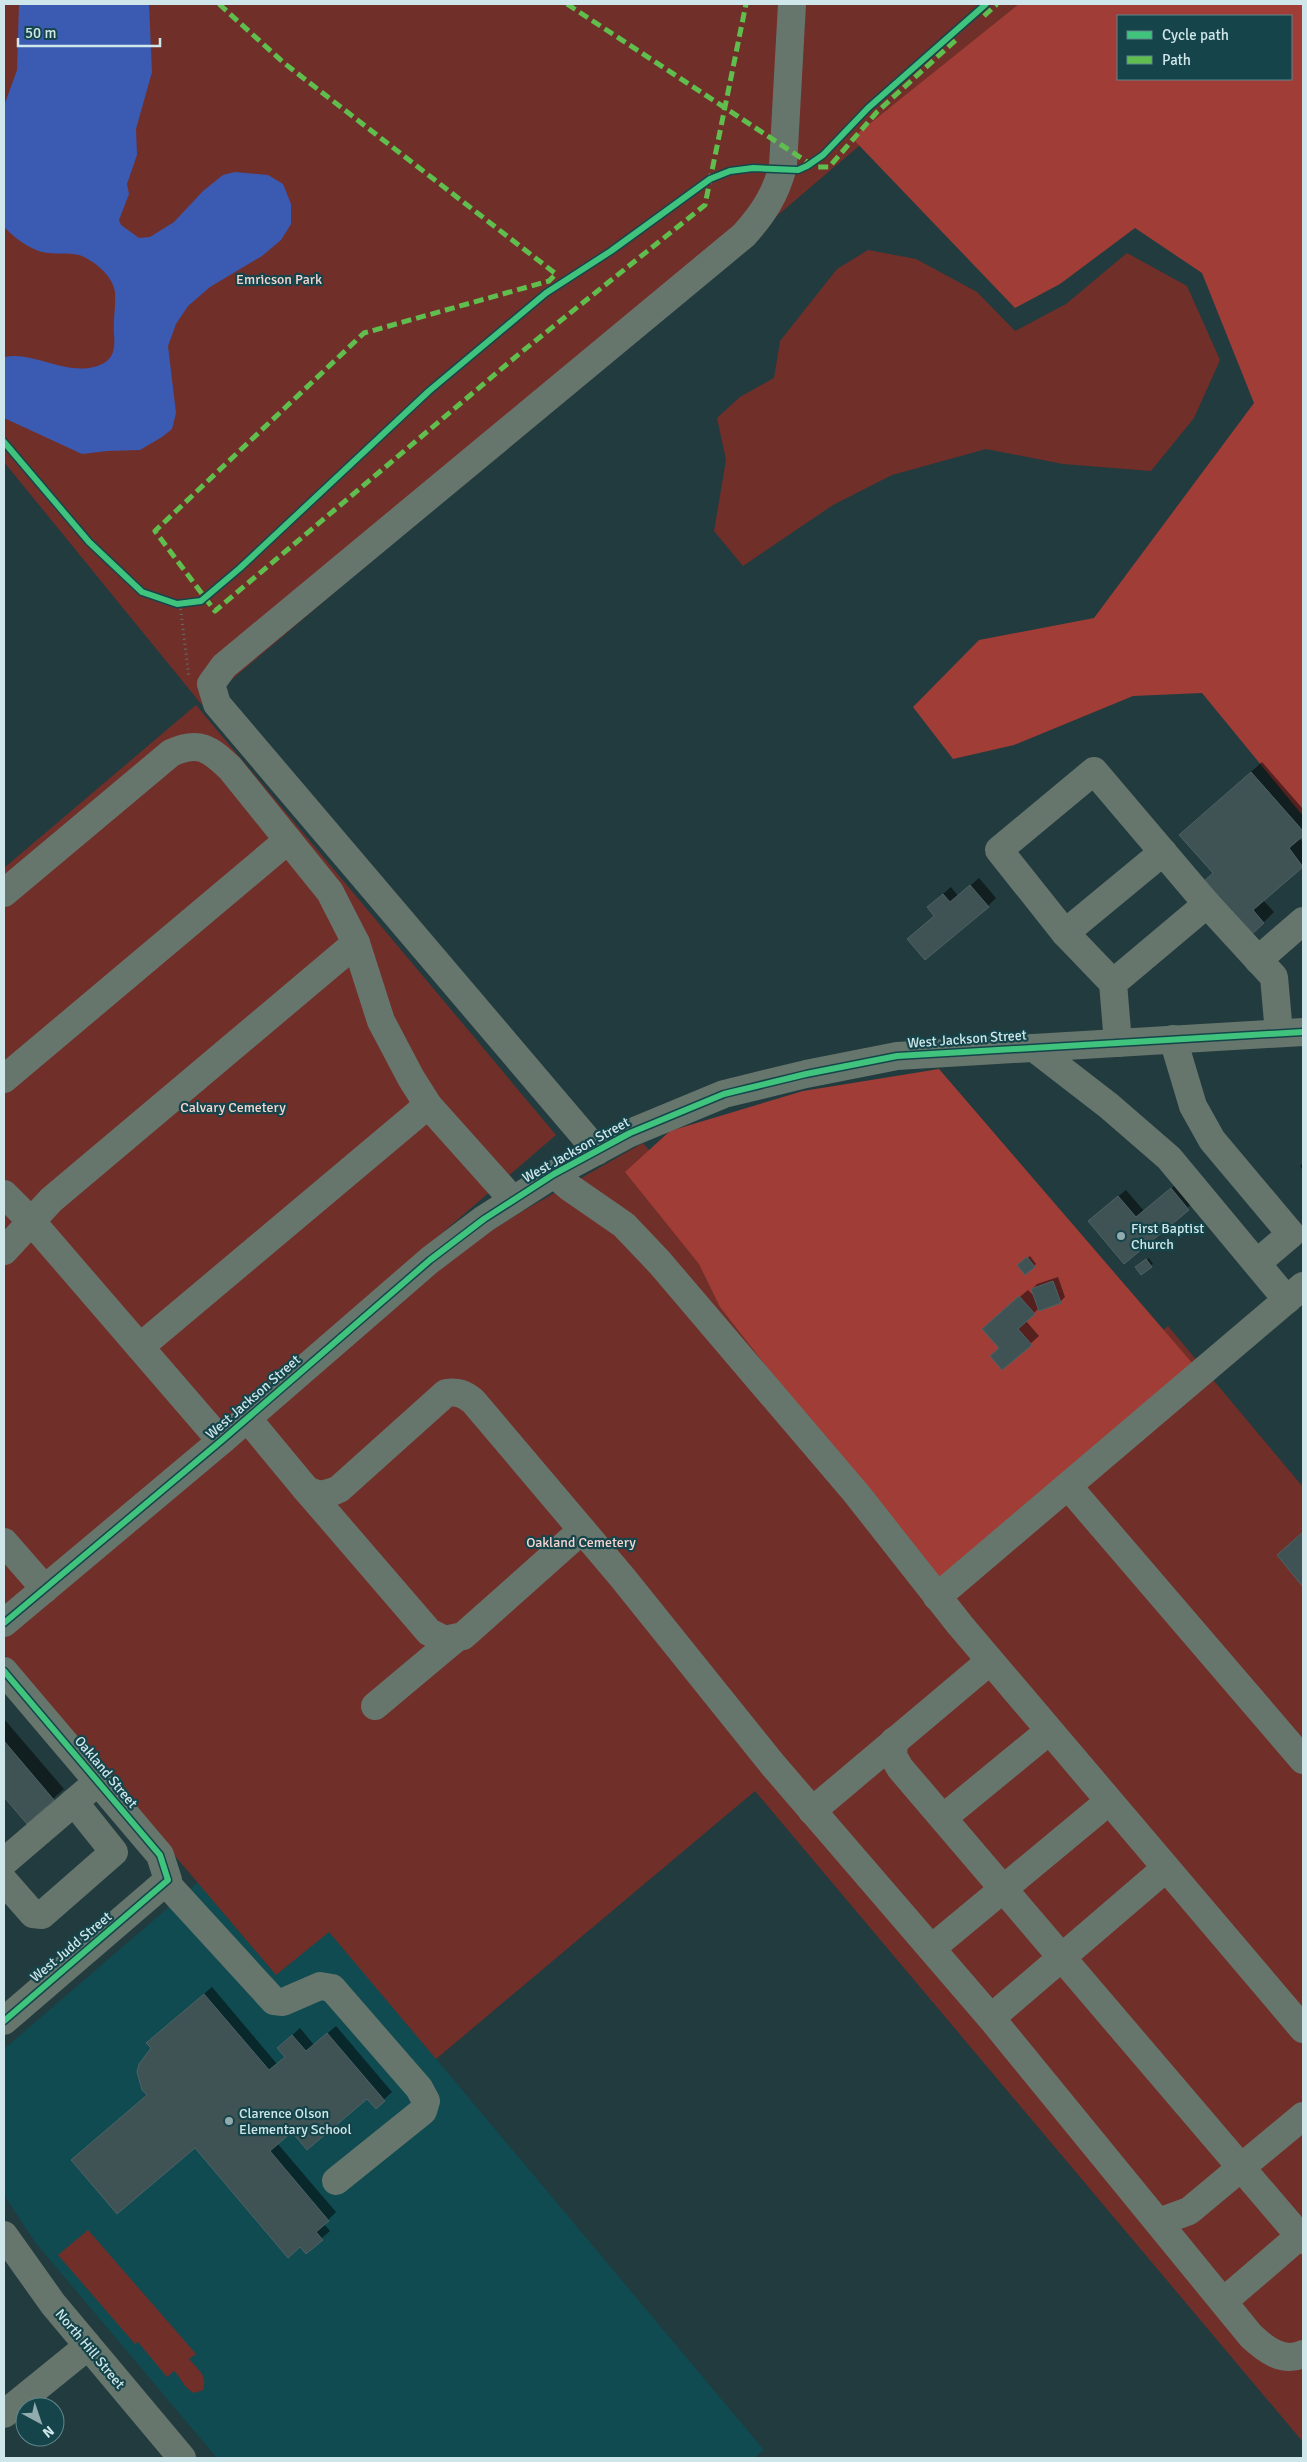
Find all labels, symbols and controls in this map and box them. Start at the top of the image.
scale bar [18,15,160,47]
legend [1117,15,1292,80]
text: 50 m [25,24,56,42]
text: Cycle path [1162,26,1229,44]
text: Path [1162,51,1191,69]
park label: Emricson Park [236,271,322,288]
street label: West Jackson Street [907,1026,1027,1052]
park label: Calvary Cemetery [180,1099,286,1116]
street label: West Jackson Street [520,1114,633,1186]
place label: First Baptist Church [1131,1220,1204,1253]
marker: First Baptist Church [1115,1230,1127,1242]
street label: West Jackson Street [202,1351,304,1443]
park label: Oakland Cemetery [526,1534,636,1551]
street label: Oakland Street [71,1733,141,1812]
street label: West Judd Street [27,1908,115,1986]
place label: Clarence Olson Elementary School [239,2105,352,2138]
marker: Clarence Olson Elementary School [223,2115,235,2127]
street label: North Hill Street [52,2306,128,2392]
north arrow [15,2397,65,2447]
text: N [39,2422,57,2441]

